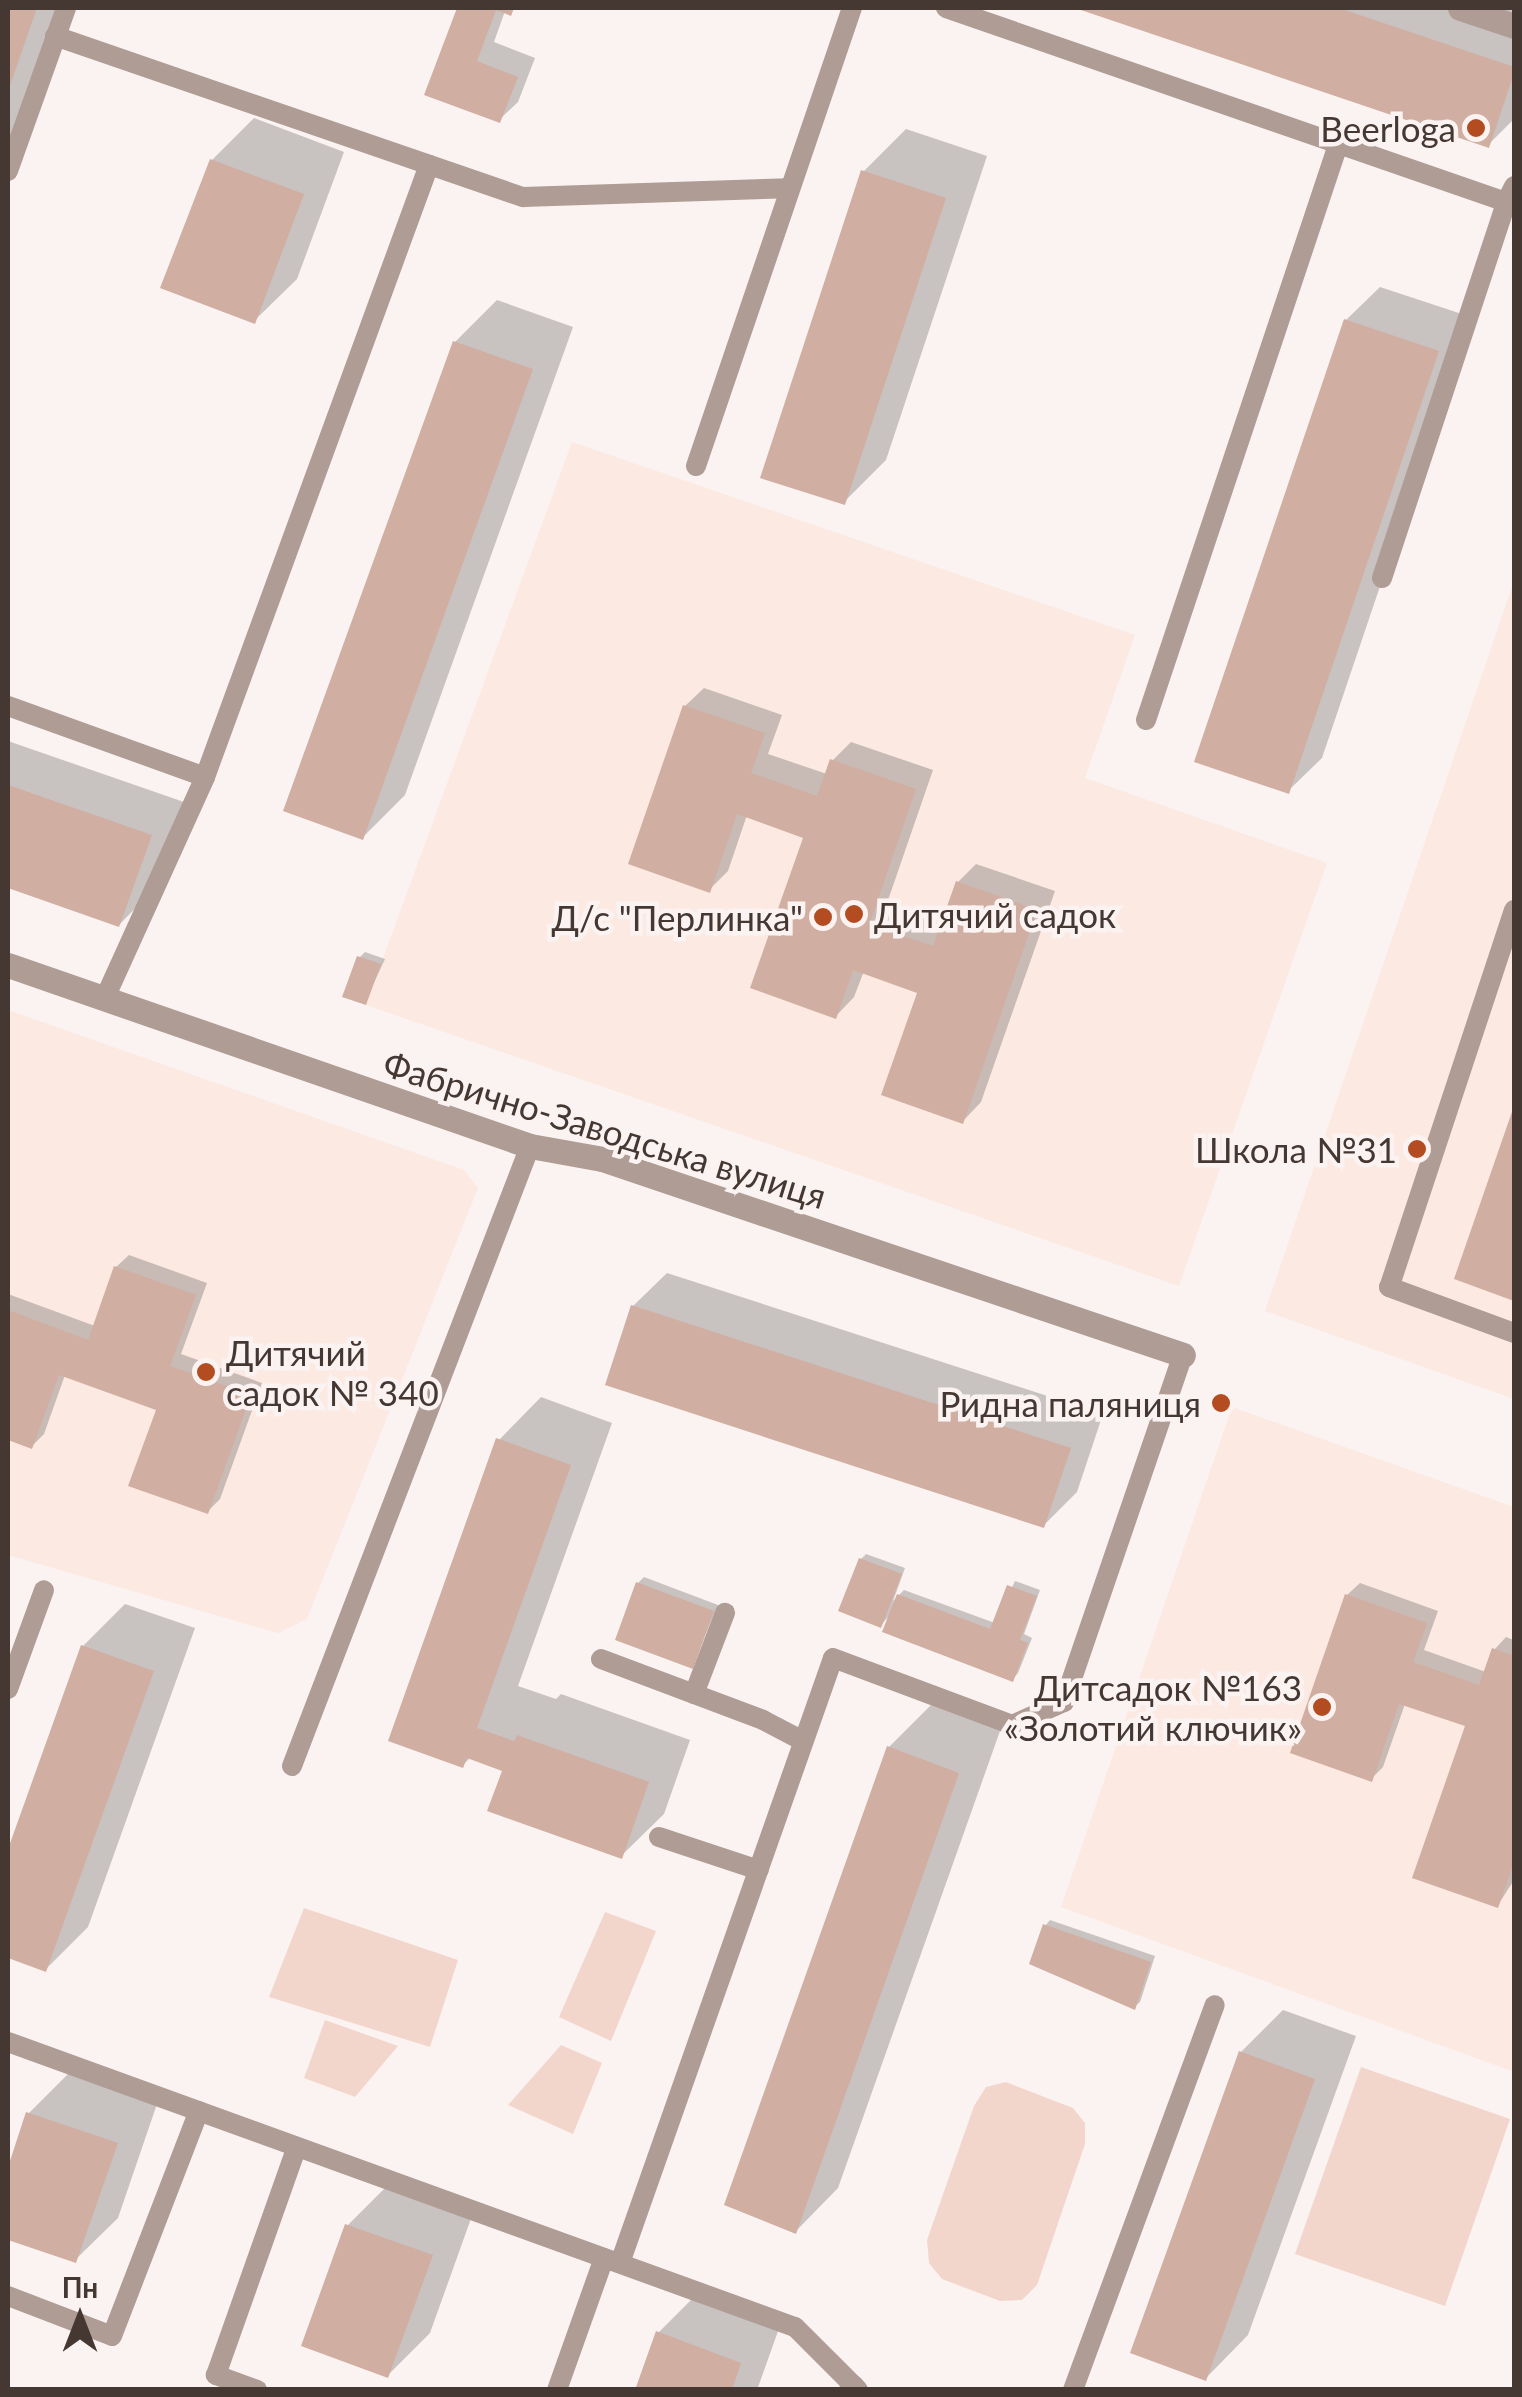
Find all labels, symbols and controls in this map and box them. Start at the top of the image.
place label: Beerloga [1320,107,1456,149]
marker: Beerloga [1465,117,1487,139]
place label: Дитячий садок [874,893,1116,935]
place label: Д/с "Перлинка" [551,896,803,938]
marker: Дитячий садок [843,903,865,925]
marker: Д/с "Перлинка" [812,906,834,928]
street label: Фабрично-Заводська вулиця [379,1042,831,1216]
place label: Школа №31 [1195,1128,1397,1170]
marker: Школа №31 [1406,1138,1428,1160]
place label: Дитячий садок № 340 [226,1331,439,1413]
marker: Дитячий садок № 340 [195,1361,217,1383]
place label: Ридна паляниця [939,1382,1201,1424]
marker: Ридна паляниця [1210,1392,1232,1414]
place label: Дитсадок №163 «Золотий ключик» [1004,1666,1302,1748]
marker: Дитсадок №163 «Золотий ключик» [1311,1696,1333,1718]
north arrow [30,2267,130,2367]
text: Пн [62,2270,98,2304]

